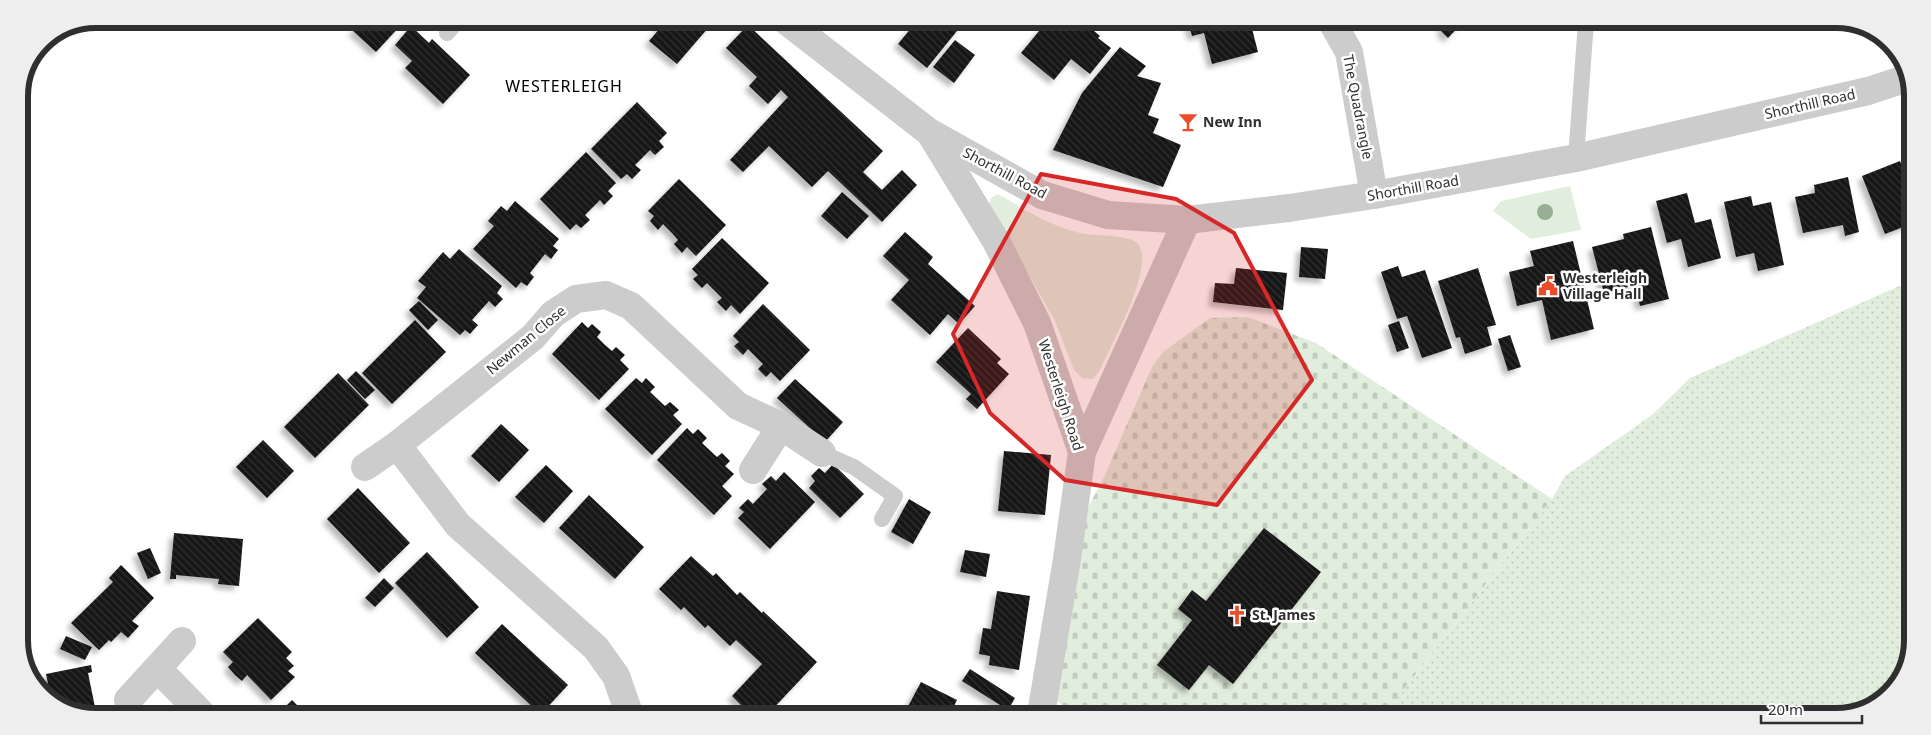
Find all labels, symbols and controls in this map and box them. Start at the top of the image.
street label: The Quadrangle [1339,53,1378,161]
district label: WESTERLEIGH [505,75,623,97]
street label: Shorthill Road [1763,84,1857,123]
bar icon: New Inn [1177,111,1199,133]
place label: New Inn [1203,112,1262,131]
street label: Shorthill Road [960,142,1050,203]
street label: Shorthill Road [1366,170,1460,205]
place label: Westerleigh Village Hall [1563,268,1647,303]
public building icon: Westerleigh Village Hall [1537,275,1559,297]
street label: Newman Close [482,301,569,378]
street label: Westerleigh Road [1035,337,1088,453]
church icon: St. James [1226,604,1248,626]
place label: St. James [1252,605,1315,624]
scale bar [1761,692,1862,724]
text: 20 m [1768,699,1803,719]

